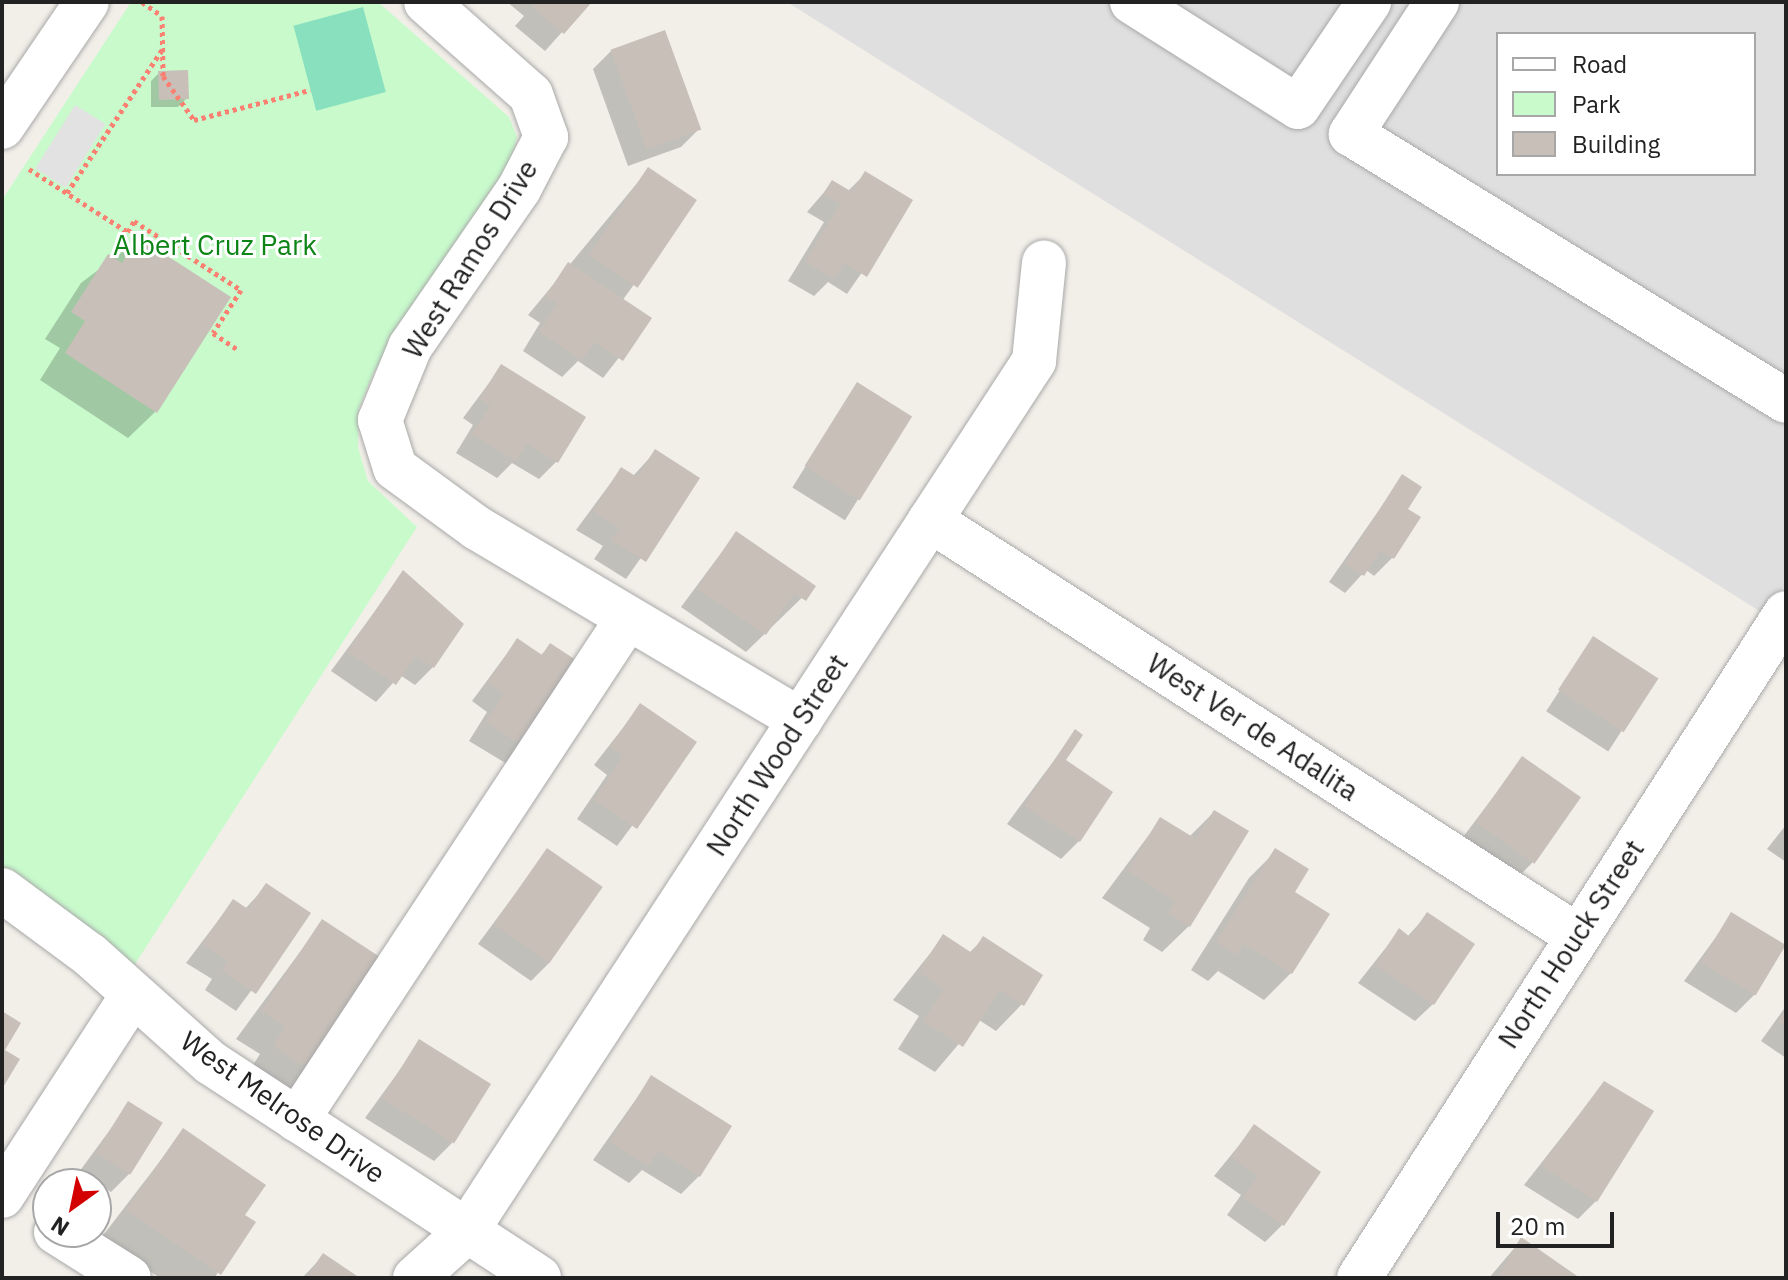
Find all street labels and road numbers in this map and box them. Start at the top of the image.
street label: West Ramos Drive [395,154,545,364]
street label: West Ver de Adalita [1141,646,1365,808]
street label: North Wood Street [699,648,855,862]
street label: North Houck Street [1491,833,1651,1055]
street label: West Melrose Drive [174,1024,392,1190]

